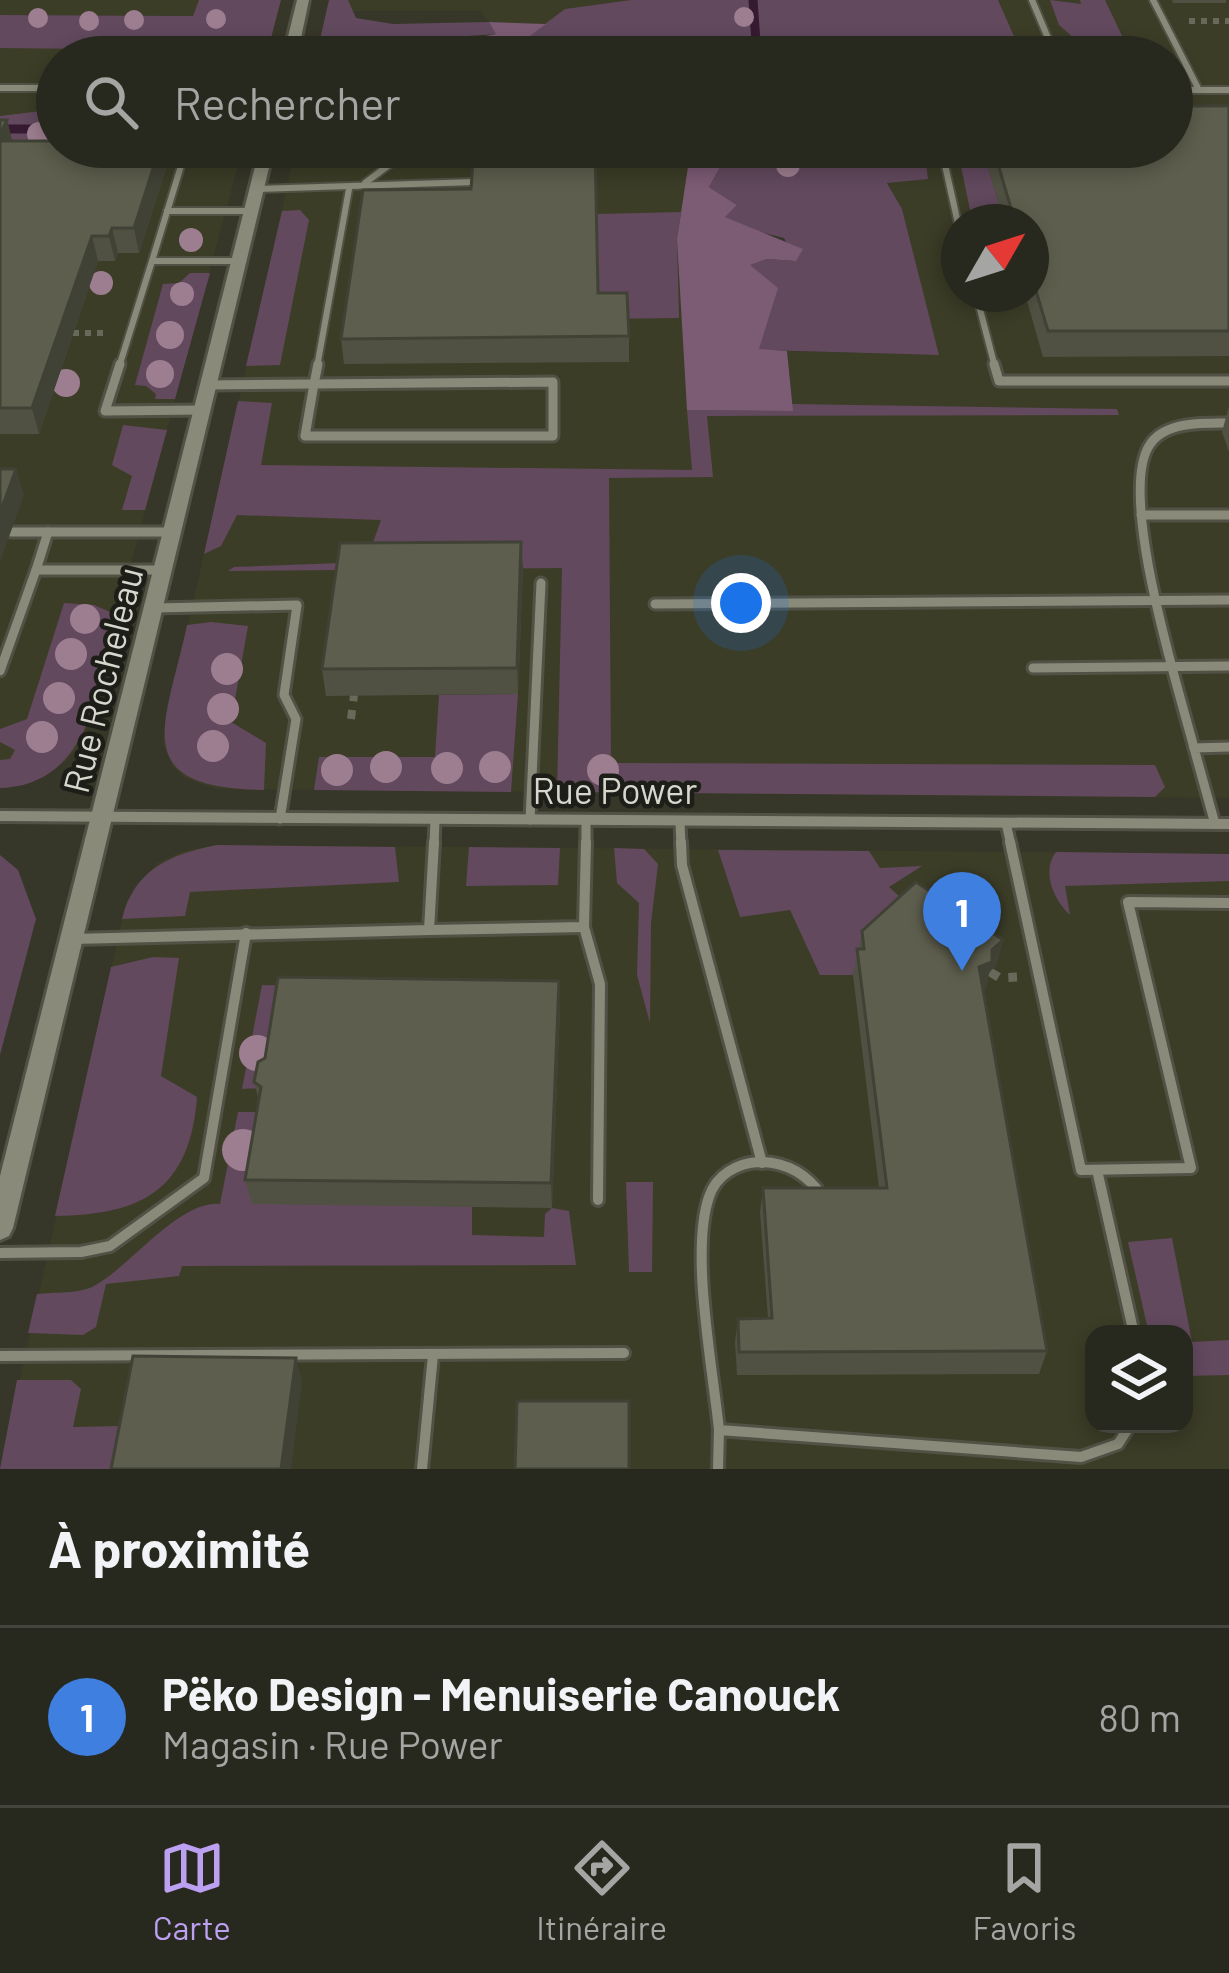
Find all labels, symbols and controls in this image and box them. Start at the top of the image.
search box [36,36,1193,168]
icon: search [78,69,144,135]
text: Rechercher [174,75,401,129]
north arrow [941,204,1049,312]
street label: Rue Rocheleau [53,562,150,797]
your location [711,573,771,633]
street label: Rue Power [533,768,697,811]
pin: 1 [923,872,1001,971]
map controls [1085,1325,1193,1433]
button: layers [1085,1325,1193,1433]
text: À proximité [48,1517,310,1578]
text: Pëko Design - Menuiserie Canouck [162,1666,840,1720]
text: 1 [80,1693,94,1740]
text: 80 m [1099,1693,1181,1740]
text: Magasin · Rue Power [162,1720,503,1767]
tab: Carte [153,1835,231,1947]
tab: Itinéraire [536,1835,667,1947]
tab: Favoris [973,1835,1076,1947]

